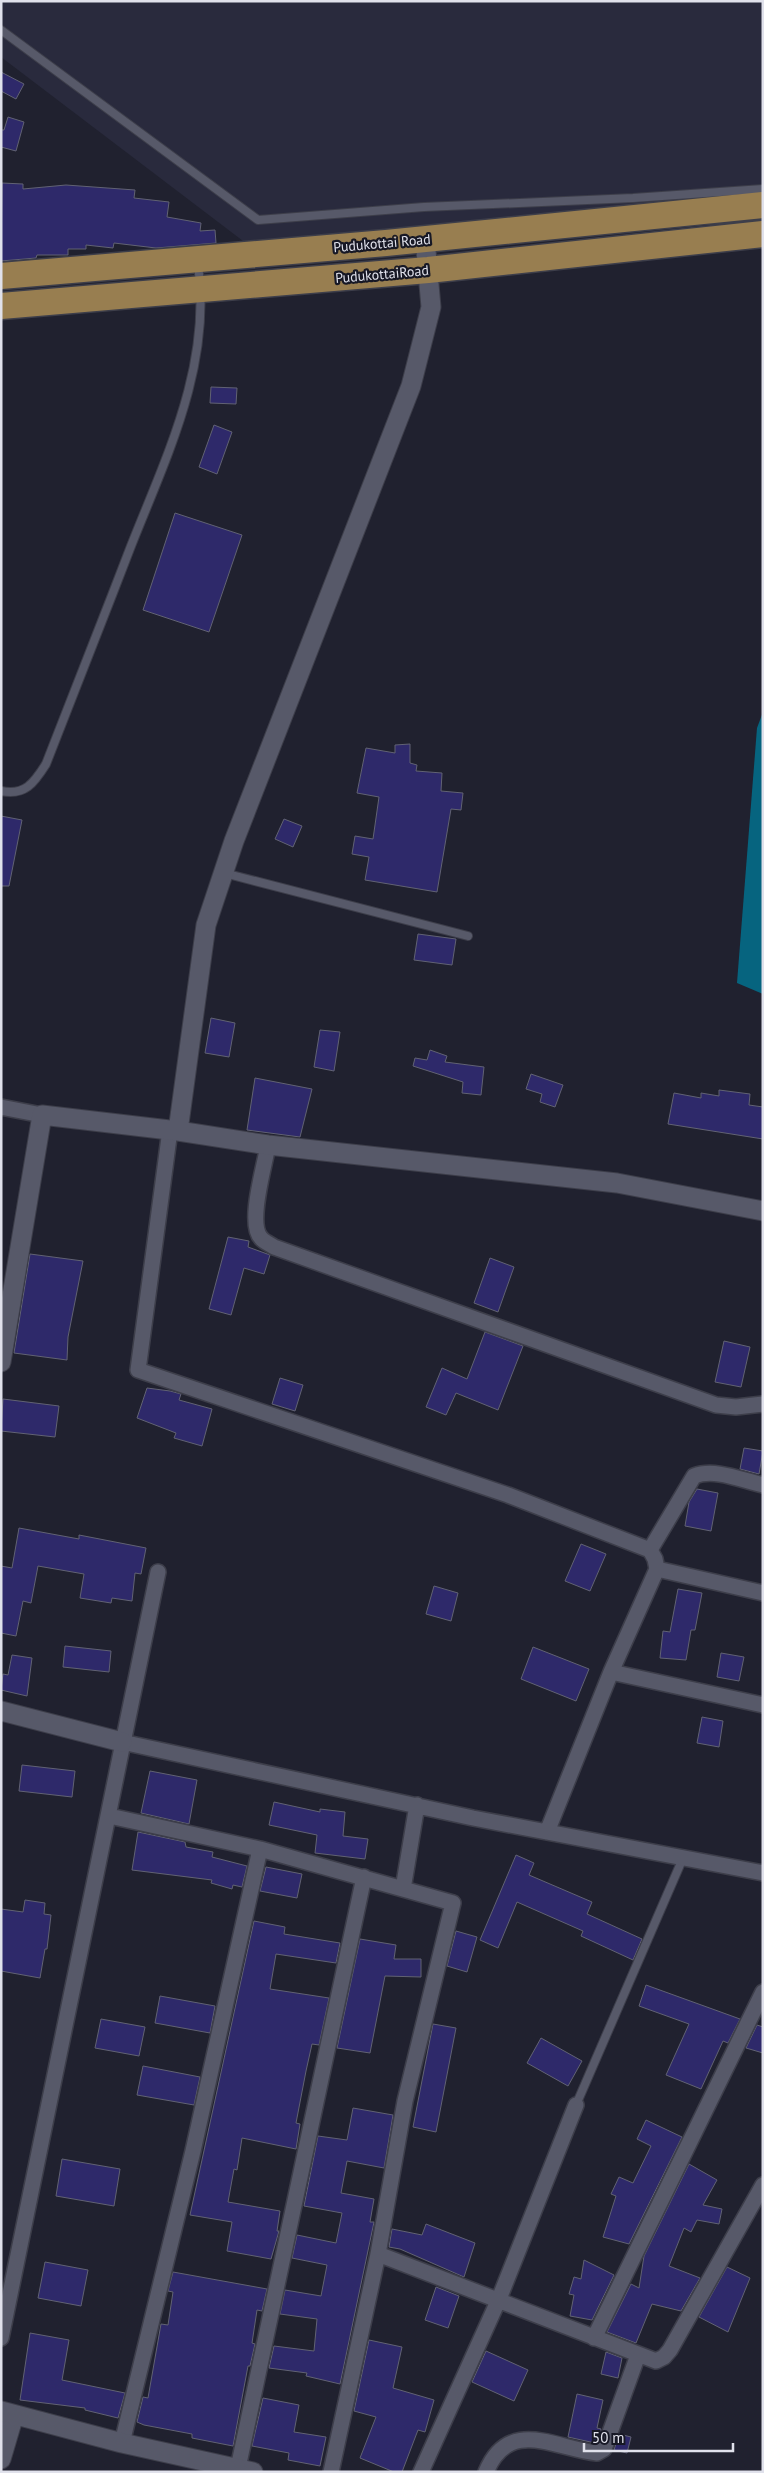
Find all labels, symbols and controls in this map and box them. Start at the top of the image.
street label: Pudukottai Road [333,230,431,256]
street label: PudukottaiRoad [334,261,430,287]
scale bar [584,2420,733,2452]
text: 50 m [592,2428,625,2447]

